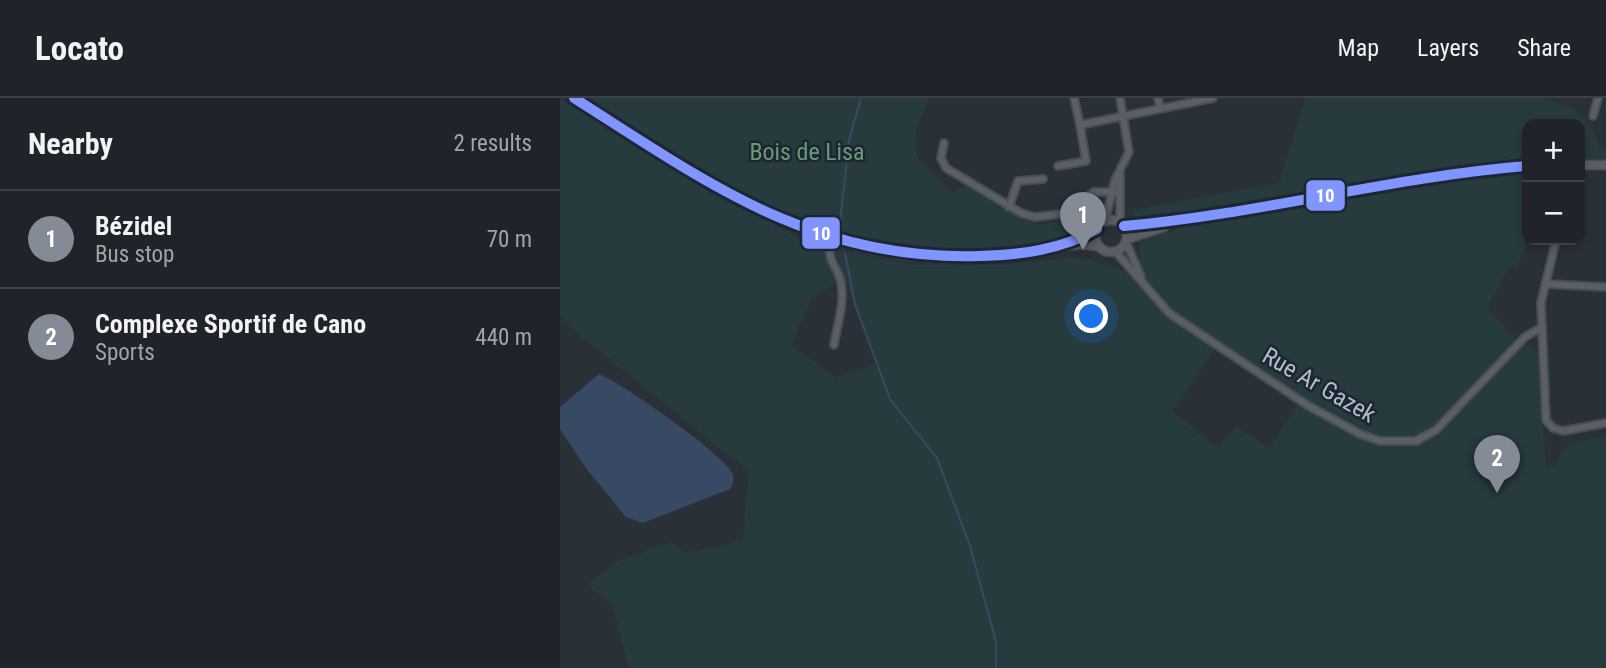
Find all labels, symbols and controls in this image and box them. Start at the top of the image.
text: Locato [35,29,124,68]
text: Map [1338,34,1379,62]
text: Layers [1417,34,1479,62]
text: Share [1517,34,1571,62]
map controls [1522,119,1585,245]
button: + [1522,119,1585,182]
text: Nearby [28,126,113,161]
text: 2 results [454,130,532,157]
park label: Bois de Lisa [749,138,865,166]
line badge: 10 [1305,179,1346,212]
button: − [1522,182,1585,245]
text: 10 [1315,184,1335,207]
pin: 1 [1060,192,1106,250]
text: Bézidel [95,211,172,241]
line badge: 10 [801,216,841,250]
text: 10 [811,222,831,245]
text: 1 [45,226,57,253]
text: 70 m [487,226,532,253]
text: Bus stop [95,241,174,268]
your location [1074,299,1108,333]
text: Complexe Sportif de Cano [95,309,366,339]
text: 2 [45,324,57,351]
text: 440 m [475,324,532,351]
text: Sports [95,339,155,366]
street label: Rue Ar Gazek [1258,341,1381,429]
pin: 2 [1474,435,1520,493]

